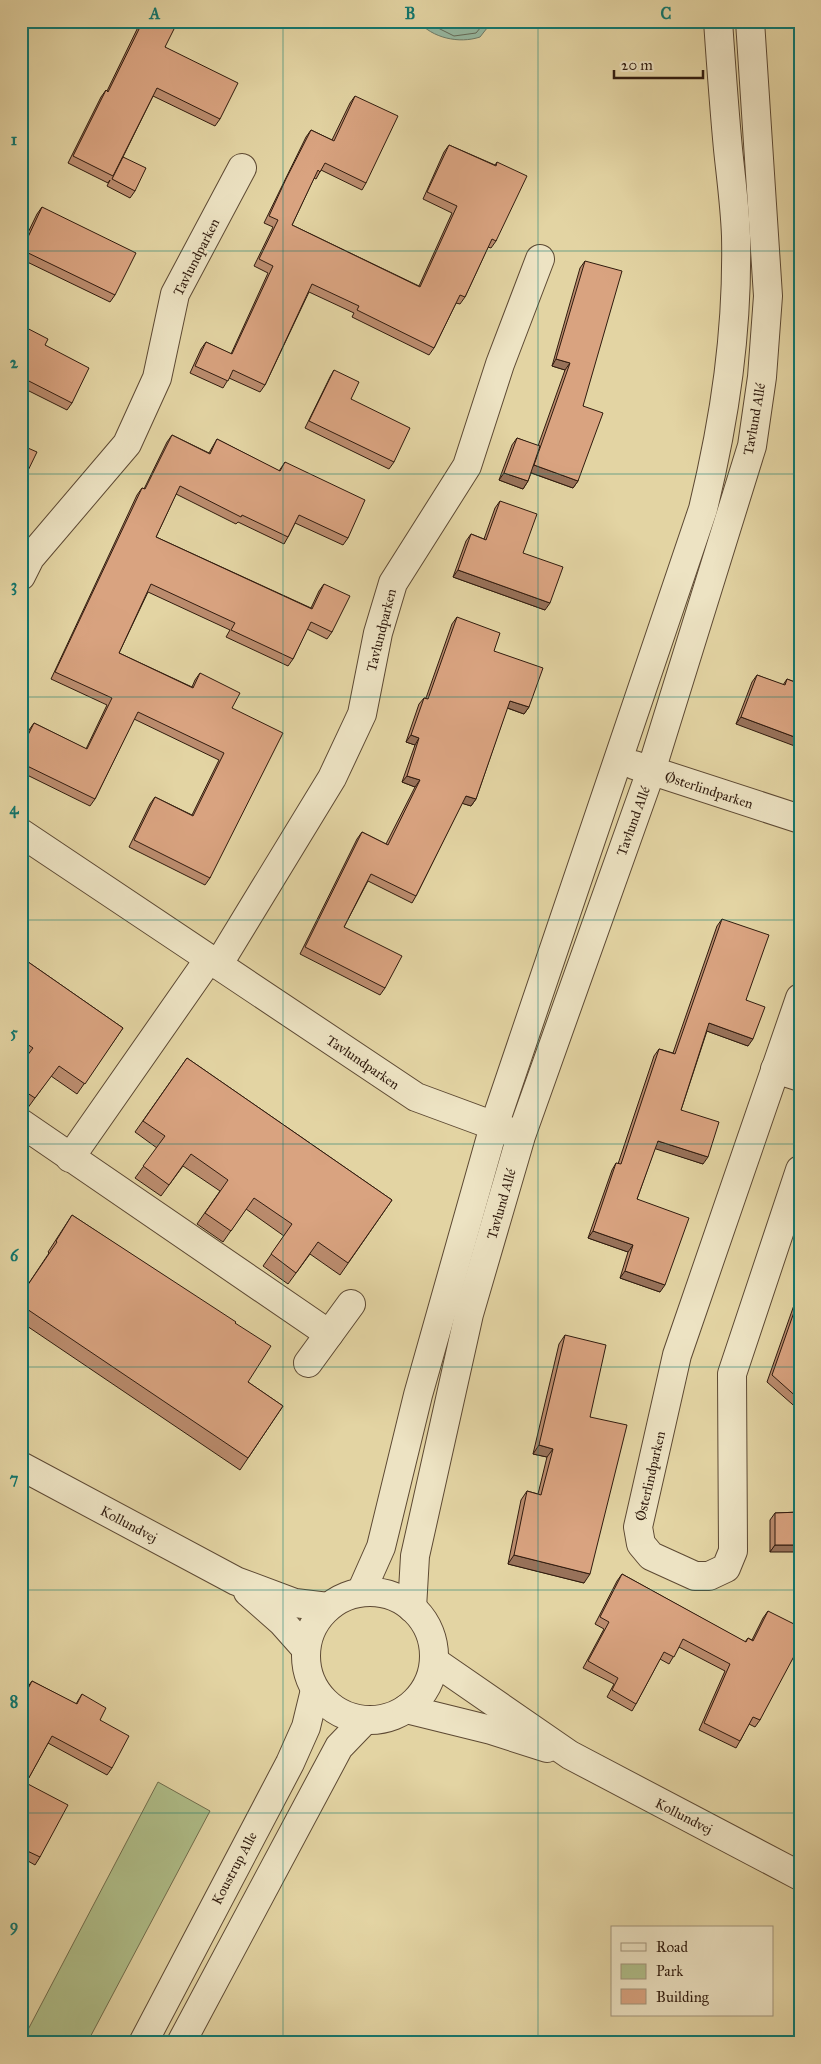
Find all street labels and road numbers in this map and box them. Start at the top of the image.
street label: Tavlundparken [170,215,223,299]
street label: Tavlund Allé [740,382,769,456]
street label: Tavlundparken [363,586,400,673]
street label: Østerlindparken [663,768,756,813]
street label: Tavlund Allé [613,784,654,858]
street label: Tavlundparken [323,1032,403,1093]
street label: Tavlund Allé [483,1167,520,1241]
street label: Østerlindparken [632,1429,669,1523]
street label: Kollundvej [97,1502,160,1547]
street label: Kollundvej [652,1795,715,1838]
street label: Koustrup Alle [208,1829,261,1908]

